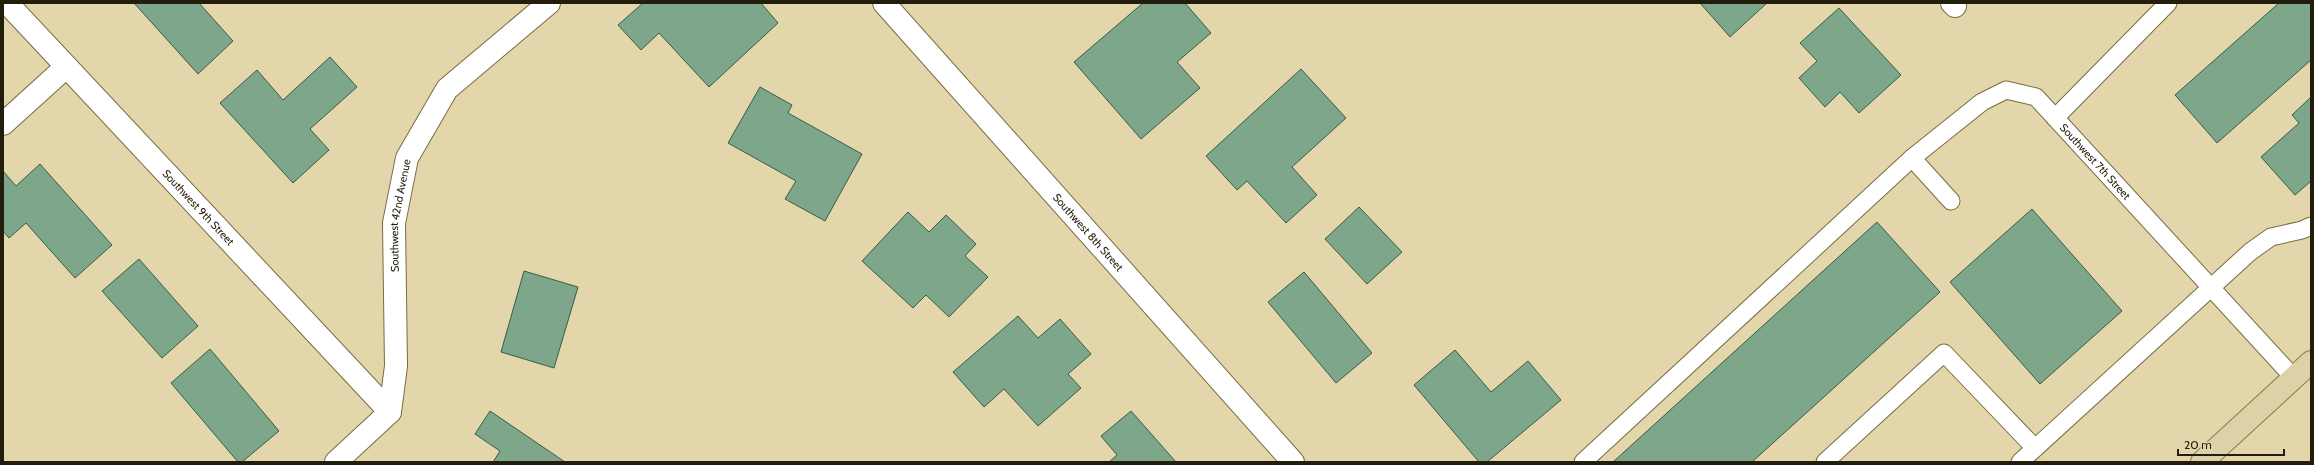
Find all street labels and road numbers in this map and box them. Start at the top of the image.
street label: Southwest 7th Street [2057,121,2134,203]
street label: Southwest 42nd Avenue [387,158,414,272]
street label: Southwest 9th Street [159,166,238,248]
street label: Southwest 8th Street [1050,190,1127,274]

